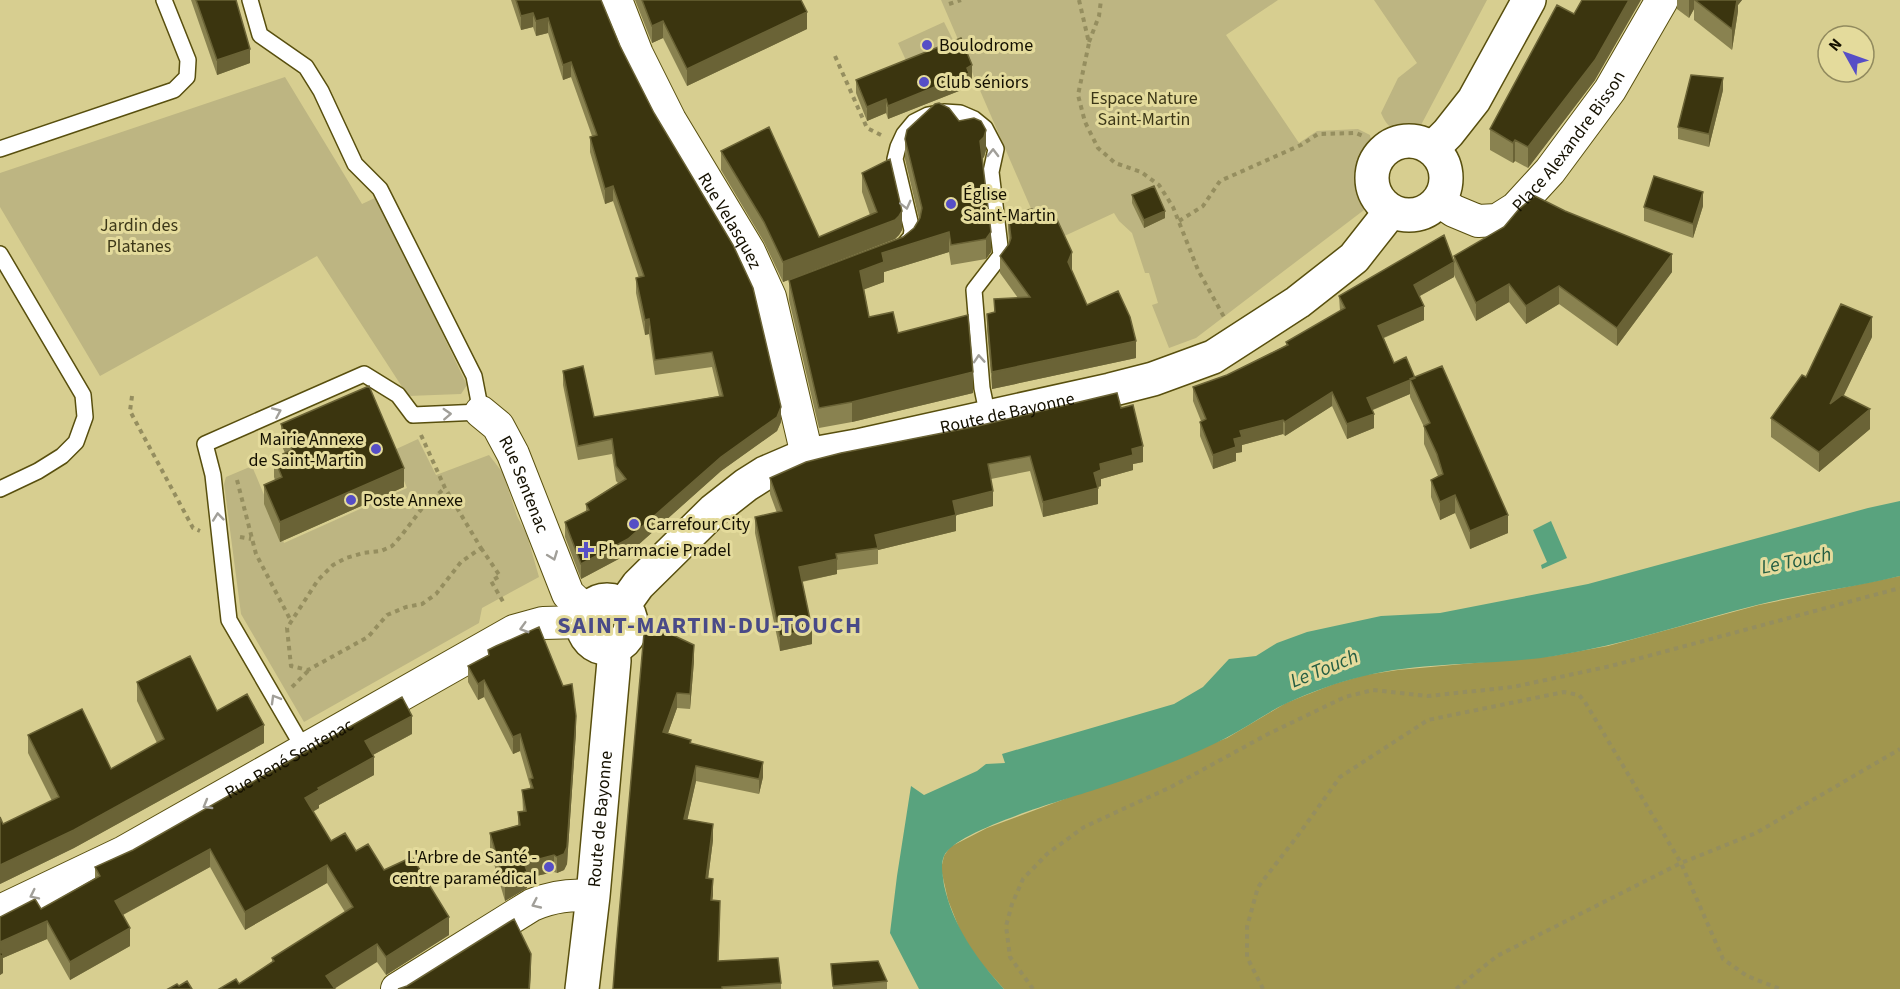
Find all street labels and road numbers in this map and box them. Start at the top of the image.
street label: Place Alexandre Bisson [1507,66,1632,217]
street label: Rue Velasquez [692,168,768,273]
street label: Route de Bayonne [938,386,1077,440]
street label: Rue Sentenac [492,431,555,537]
street label: Rue René Sentenac [220,712,358,805]
street label: Route de Bayonne [582,750,619,888]

